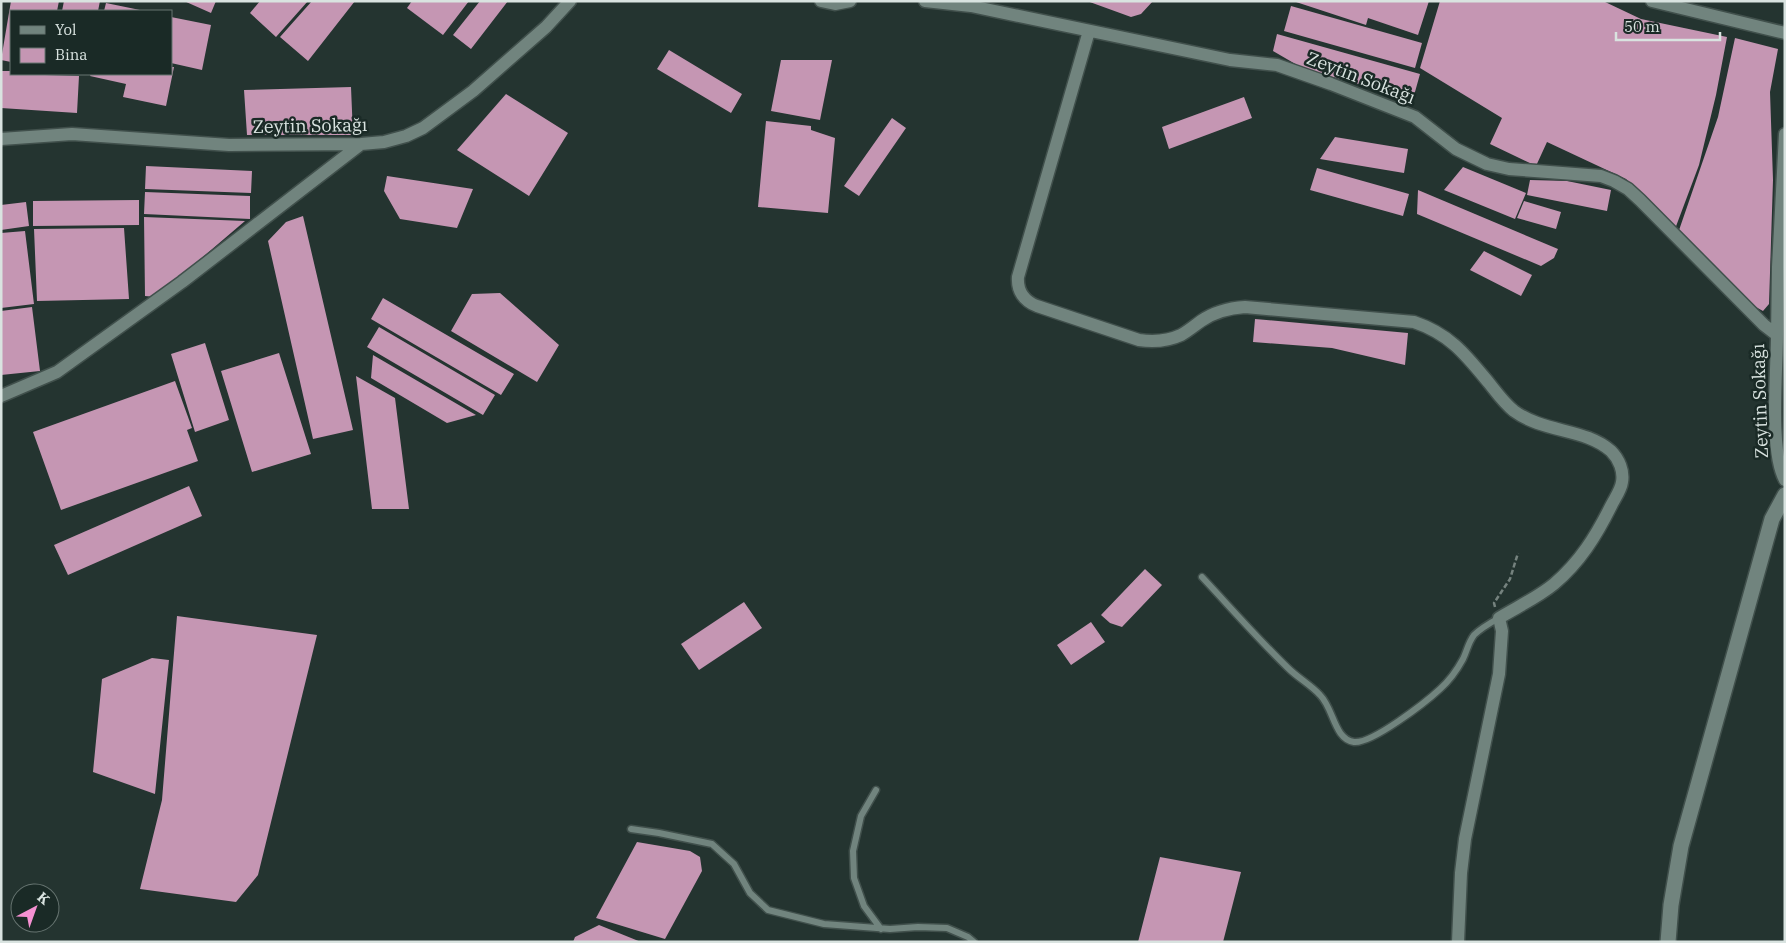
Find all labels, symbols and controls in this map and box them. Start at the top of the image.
legend [10,10,172,75]
scale bar [1616,10,1720,42]
text: 50 m [1624,17,1660,36]
text: Yol [55,20,76,39]
text: Bina [55,45,88,64]
street label: Zeytin Sokağı [1303,46,1419,109]
street label: Zeytin Sokağı [252,113,368,138]
street label: Zeytin Sokağı [1746,343,1773,459]
north arrow [10,883,60,933]
text: K [34,888,54,909]

